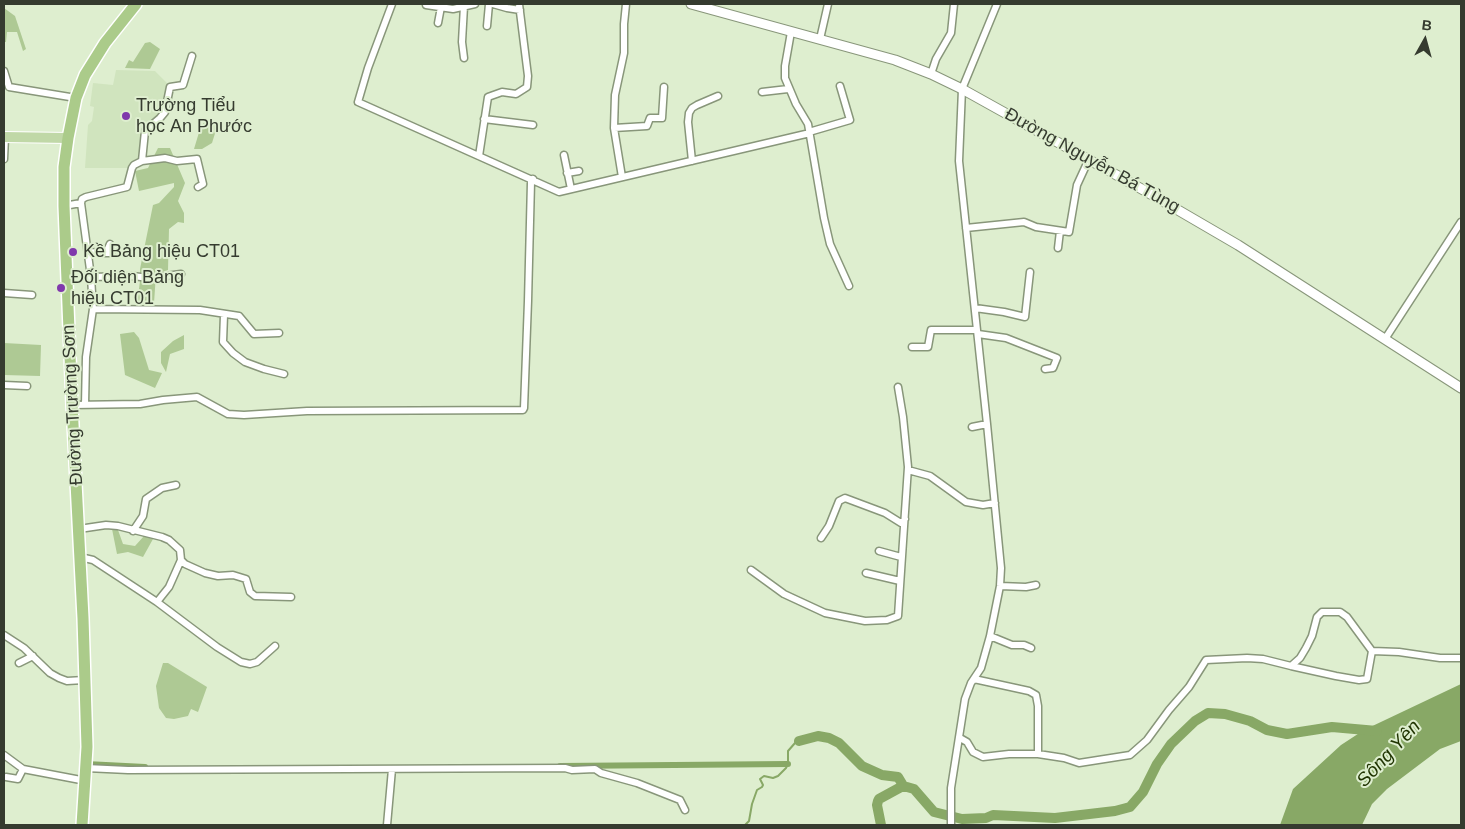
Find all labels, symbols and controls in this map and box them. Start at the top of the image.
north arrow [1400,15,1450,65]
text: B [1421,17,1433,34]
place label: Trường Tiểu học An Phước [136,95,252,138]
street label: Đường Nguyễn Bá Tùng [1001,104,1183,218]
marker: Trường Tiểu học An Phước [120,110,132,122]
place label: Kề Bảng hiệu CT01 [83,241,240,263]
marker: Kề Bảng hiệu CT01 [67,246,79,258]
place label: Đối diện Bảng hiệu CT01 [71,267,184,310]
marker: Đối diện Bảng hiệu CT01 [55,282,67,294]
street label: Đường Trường Sơn [58,324,88,486]
water label: Sông Yên [1352,716,1426,792]

